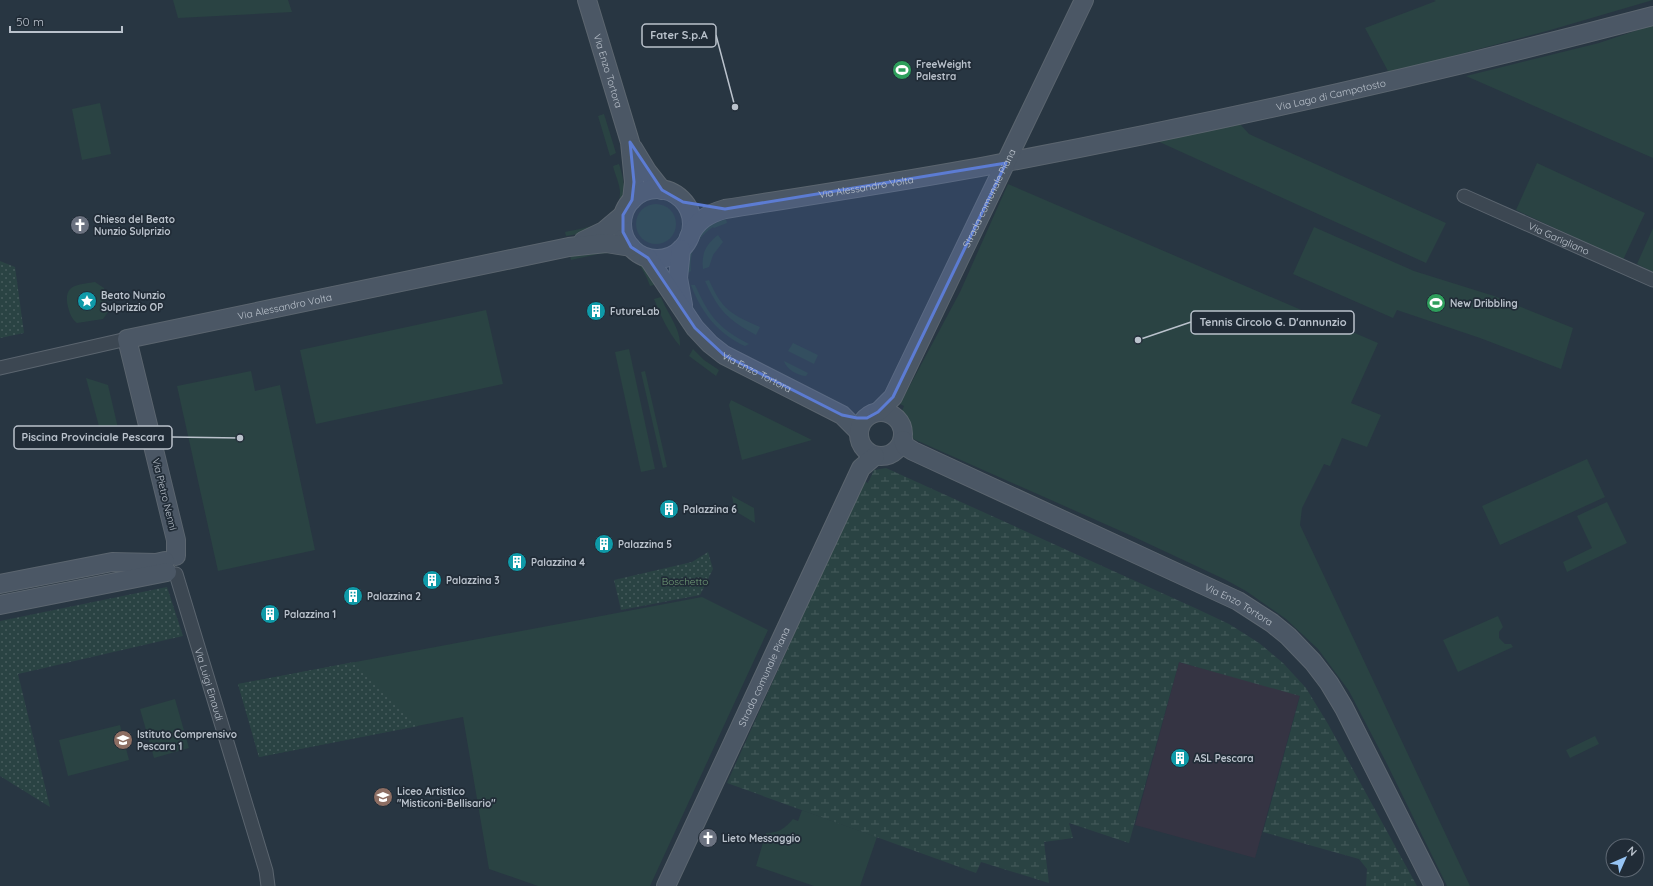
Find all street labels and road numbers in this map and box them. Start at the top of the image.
street label: Via Enzo Tortora [591,32,625,109]
street label: Via Lago di Campotosto [1275,76,1387,114]
street label: Strada comunale Piana [960,147,1018,250]
street label: Via Alessandro Volta [818,173,914,201]
street label: Via Garigliano [1526,219,1591,258]
street label: Via Alessandro Volta [237,291,333,323]
street label: Via Enzo Tortora [720,349,794,395]
street label: Via Pietro Nenni [149,457,180,531]
street label: Via Enzo Tortora [1202,580,1275,629]
street label: Strada comunale Piana [735,625,793,729]
street label: Via Luigi Einaudi [192,646,226,722]

